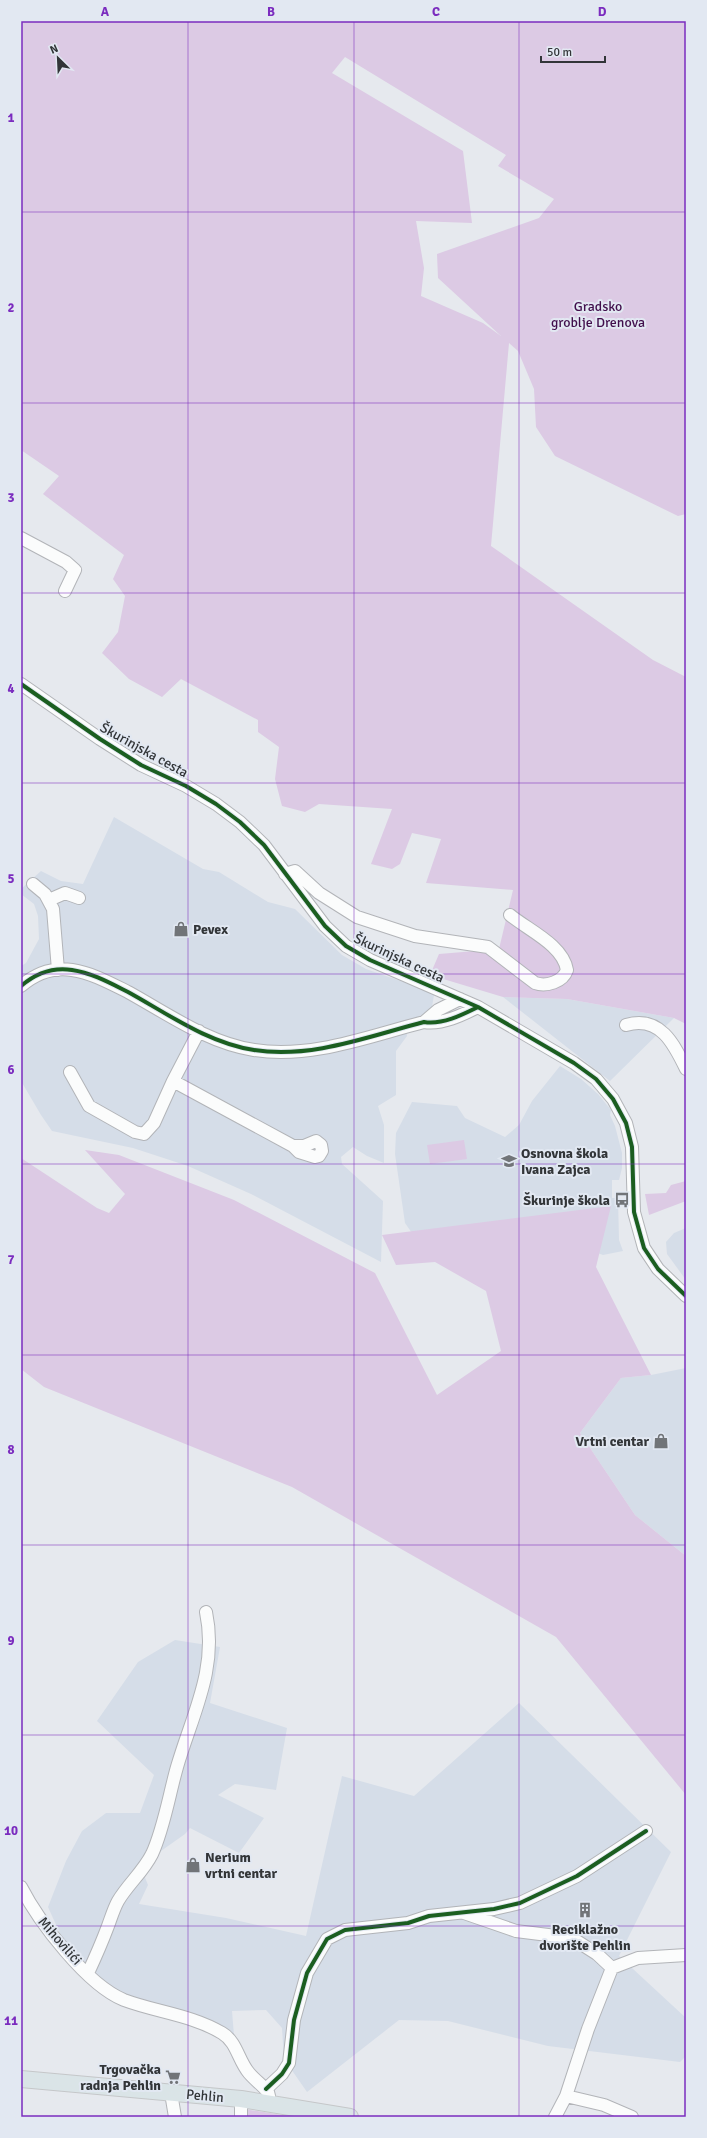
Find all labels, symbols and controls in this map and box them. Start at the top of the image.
text: A [101,4,110,20]
text: B [267,4,275,20]
text: C [432,4,440,20]
text: D [598,4,607,20]
north arrow [38,38,78,78]
scale bar [541,38,605,64]
text: N [48,42,60,57]
text: 50 m [547,45,572,60]
text: 1 [7,110,15,126]
park label: Gradsko groblje Drenova [551,298,645,331]
text: 2 [7,300,15,316]
text: 3 [7,490,15,506]
text: 4 [7,681,15,697]
street label: Škurinjska cesta [97,719,191,781]
text: 5 [7,871,15,887]
shop icon: Pevex [172,920,190,938]
place label: Pevex [193,921,228,938]
street label: Škurinjska cesta [351,930,447,986]
text: 6 [7,1062,15,1078]
place label: Osnovna škola Ivana Zajca [521,1145,608,1178]
school or university icon: Osnovna škola Ivana Zajca [500,1152,518,1170]
bus stop icon: Škurinje škola [613,1191,631,1209]
place label: Škurinje škola [523,1192,610,1209]
text: 7 [7,1252,15,1268]
shop icon: Vrtni centar [652,1432,670,1450]
place label: Vrtni centar [575,1433,649,1450]
text: 8 [7,1442,15,1458]
text: 9 [7,1633,15,1649]
text: 10 [4,1823,18,1839]
place label: Nerium vrtni centar [204,1849,278,1882]
shop icon: Nerium vrtni centar [184,1856,202,1874]
building icon: Reciklažno dvorište Pehlin [576,1901,594,1919]
street label: Mihovilići [34,1913,86,1969]
place label: Reciklažno dvorište Pehlin [539,1921,631,1954]
text: 11 [4,2013,18,2029]
place label: Trgovačka radnja Pehlin [80,2061,161,2094]
supermarket icon: Trgovačka radnja Pehlin [164,2068,182,2086]
street label: Pehlin [185,2086,225,2106]

